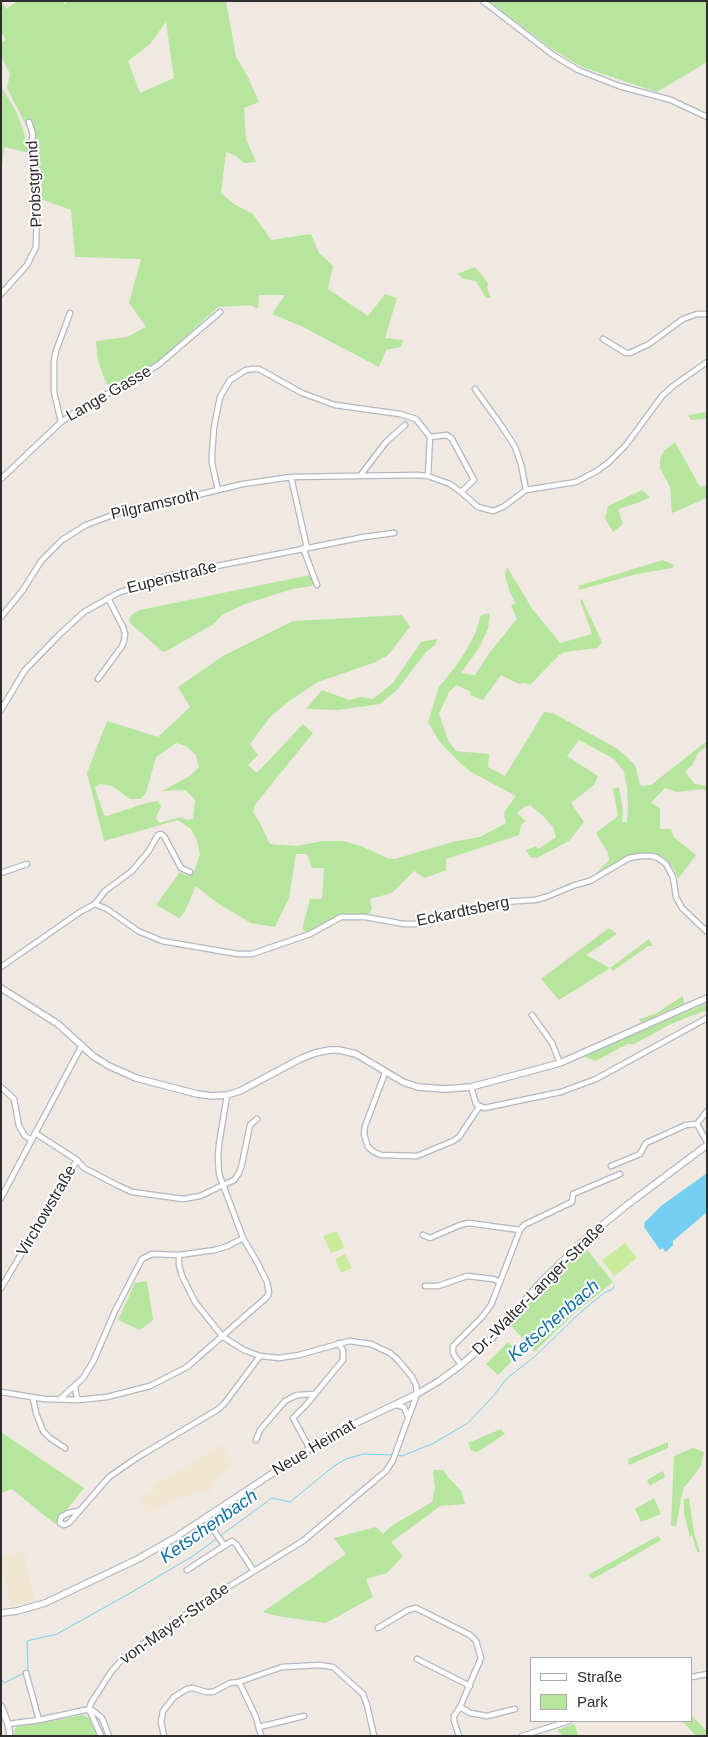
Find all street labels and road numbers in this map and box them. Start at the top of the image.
street label: Probstgrund [23,140,47,228]
street label: Lange Gasse [63,362,155,426]
street label: Pilgramsroth [109,486,201,524]
street label: Eupenstraße [125,558,219,598]
street label: Eckardtsberg [415,893,511,931]
street label: Virchowstraße [13,1162,81,1260]
street label: Dr.-Walter-Langer-Straße [469,1219,609,1359]
street label: Neue Heimat [269,1416,359,1480]
street label: von-Mayer-Straße [117,1579,233,1669]

